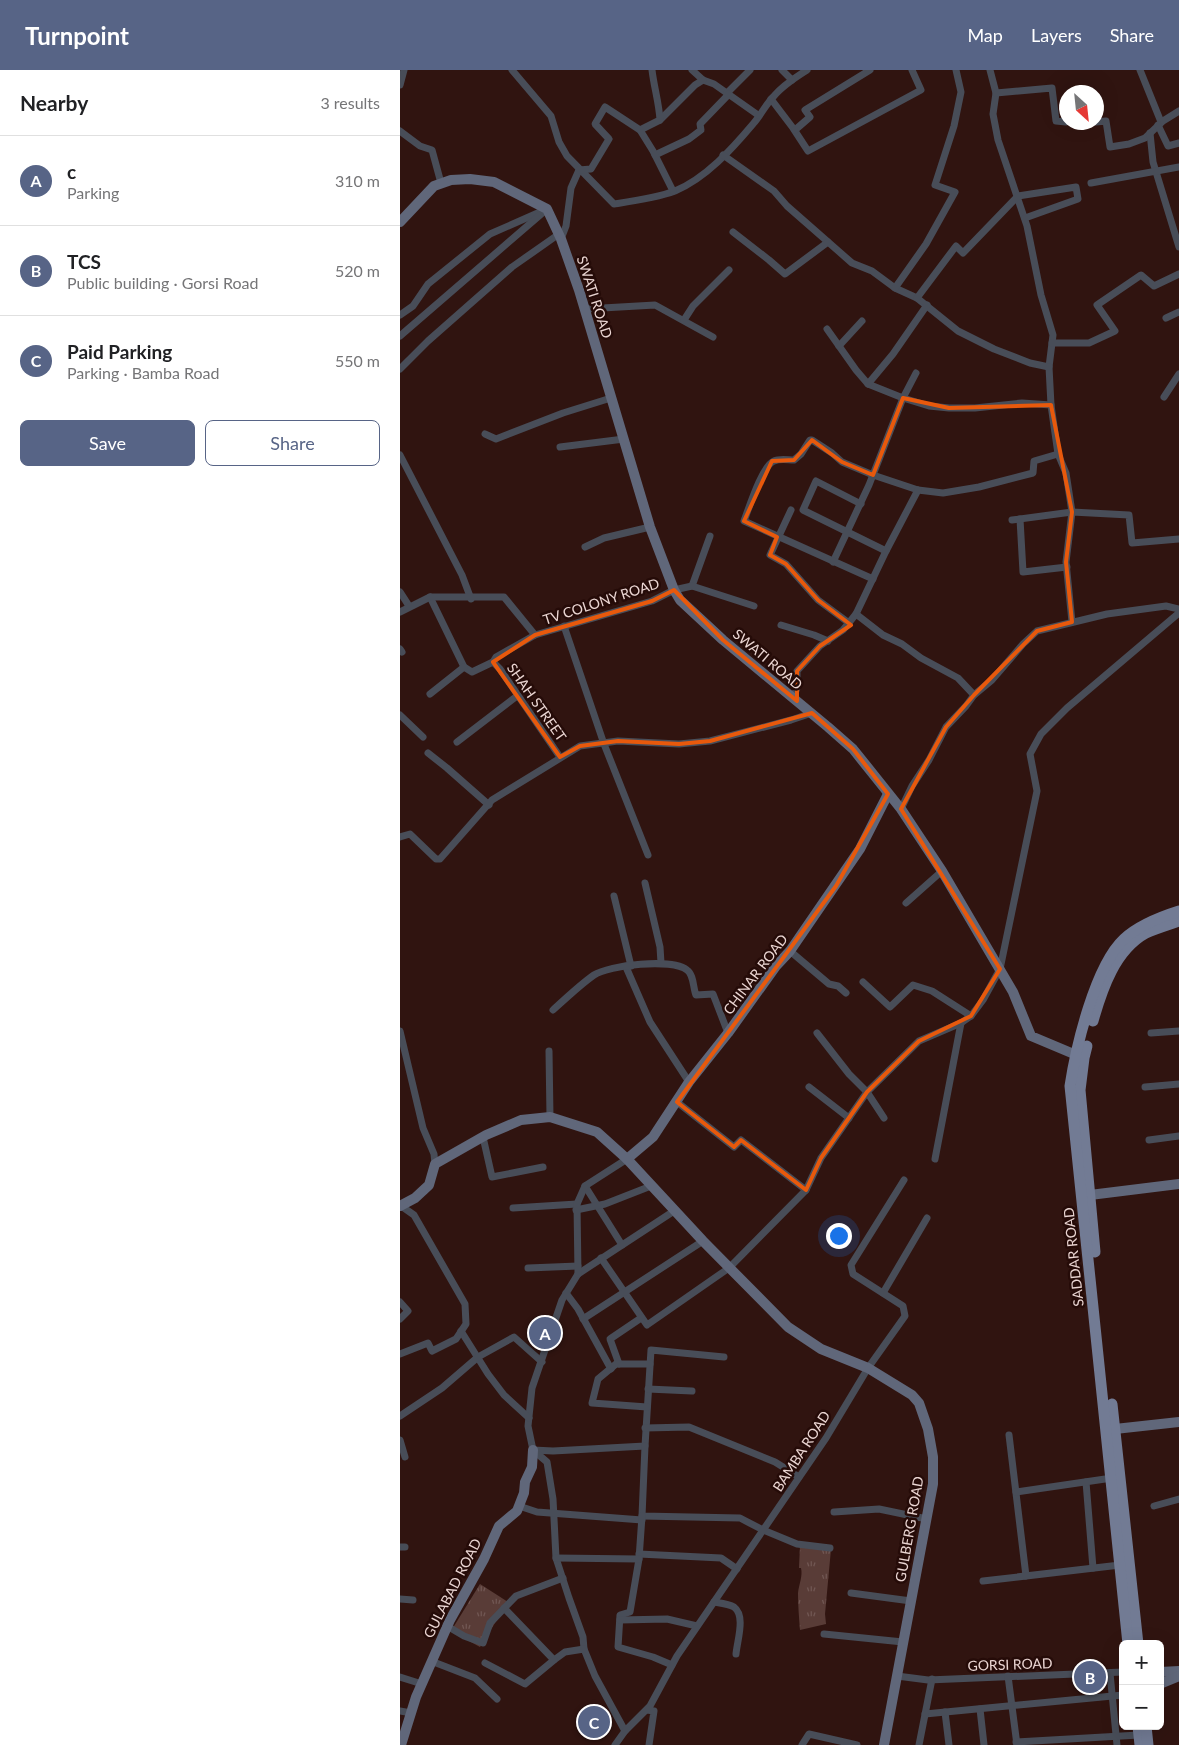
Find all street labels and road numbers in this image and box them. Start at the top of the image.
street label: SWATI ROAD [574,254,616,340]
street label: TV COLONY ROAD [541,574,661,628]
street label: SWATI ROAD [730,625,806,693]
street label: SHAH STREET [504,660,571,745]
street label: CHINAR ROAD [719,930,791,1018]
street label: SADDAR ROAD [1059,1207,1087,1307]
street label: BAMBA ROAD [769,1408,833,1494]
street label: GULBERG ROAD [891,1475,927,1583]
street label: GULABAD ROAD [420,1535,484,1641]
street label: GORSI ROAD [967,1654,1053,1674]

